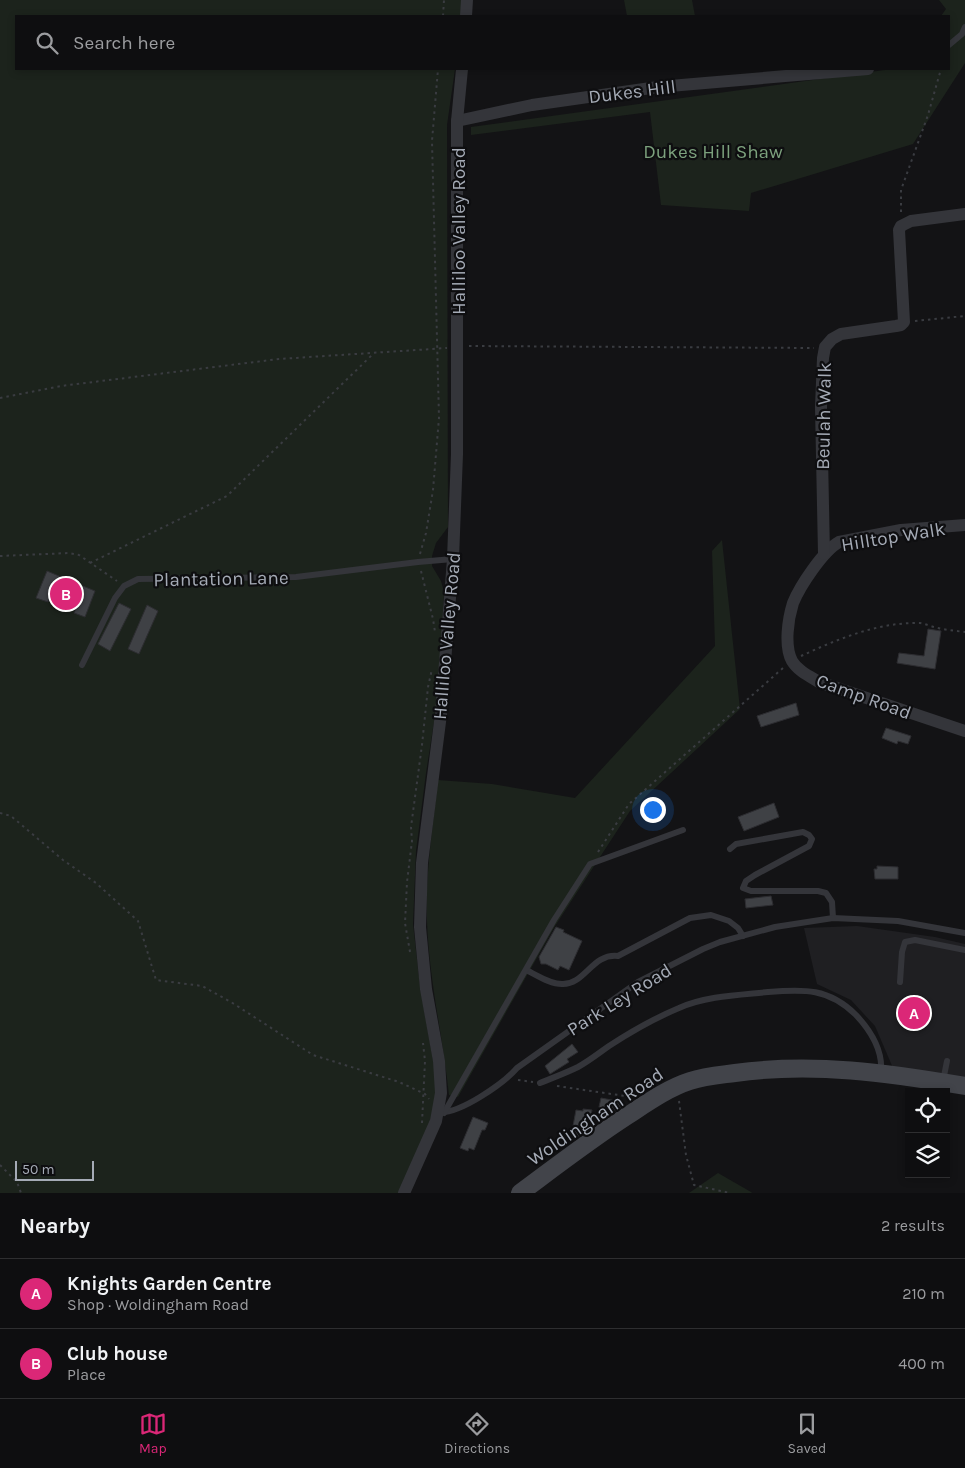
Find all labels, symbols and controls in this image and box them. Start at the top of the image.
search box [15,15,950,70]
icon: search [33,29,61,57]
text: Search here [73,32,175,54]
street label: Dukes Hill [587,76,677,108]
park label: Dukes Hill Shaw [643,141,783,163]
street label: Halliloo Valley Road [448,147,470,315]
street label: Beulah Walk [812,362,836,470]
street label: Hilltop Walk [840,518,947,556]
street label: Halliloo Valley Road [429,551,465,721]
street label: Plantation Lane [153,567,289,591]
pin: B [50,575,82,613]
street label: Camp Road [813,670,914,724]
your location [640,797,666,823]
street label: Park Ley Road [563,959,676,1041]
pin: A [898,994,930,1032]
street label: Woldingham Road [523,1063,668,1170]
map controls [905,1088,950,1178]
button: locate [905,1088,950,1133]
button: layers [905,1133,950,1178]
scale bar [15,1158,94,1181]
text: 50 m [22,1161,55,1178]
text: Nearby [20,1214,90,1238]
text: 2 results [881,1216,945,1235]
text: Knights Garden Centre [67,1273,272,1295]
text: A [31,1284,41,1303]
text: 210 m [902,1284,945,1303]
text: Shop · Woldingham Road [67,1295,249,1314]
text: Club house [67,1343,168,1365]
text: B [31,1354,41,1373]
text: 400 m [898,1354,945,1373]
text: Place [67,1365,106,1384]
tab: Map [139,1410,167,1457]
tab: Directions [444,1410,510,1457]
tab: Saved [788,1410,826,1457]

